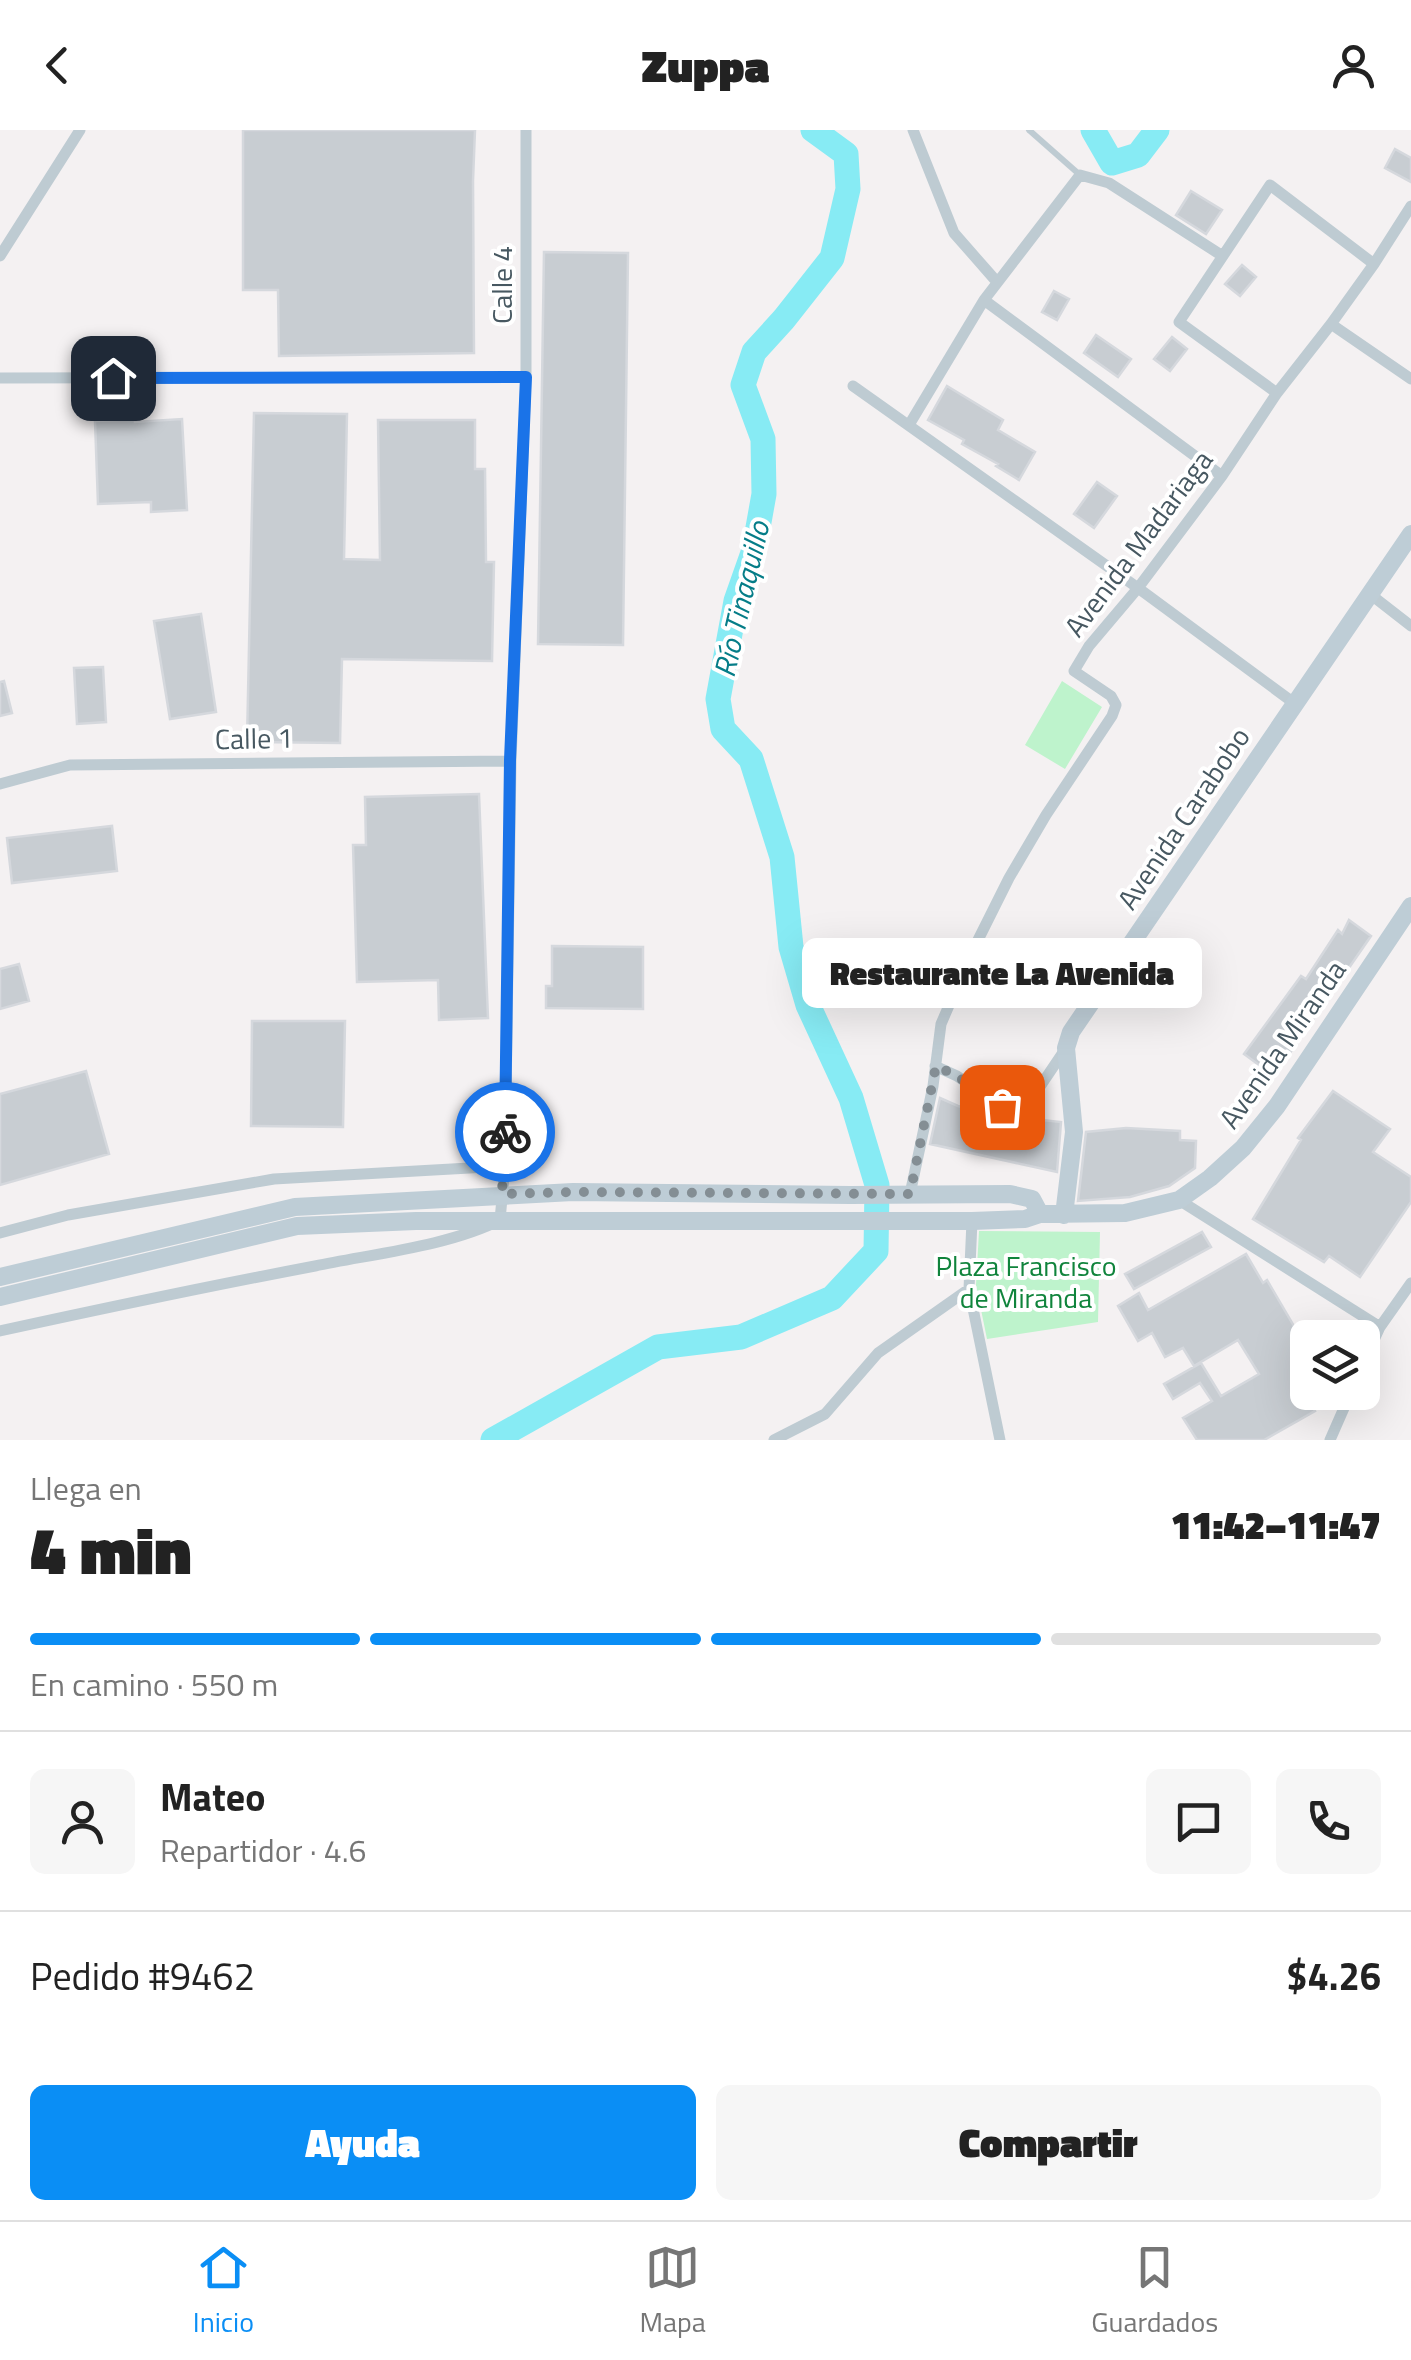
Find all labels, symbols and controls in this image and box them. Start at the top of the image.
text: Zuppa [642,31,769,99]
icon: back [30,38,85,93]
icon: person [1326,38,1381,93]
street label: Calle 4 [480,246,523,324]
pin [71,336,156,421]
icon: home [86,351,141,406]
street label: Avenida Madariaga [1053,440,1223,646]
water label: Río Tinaquillo [701,515,782,681]
street label: Calle 1 [215,716,293,760]
street label: Avenida Carabobo [1106,718,1260,918]
callout: Restaurante La Avenida [802,937,1202,1007]
text: Restaurante La Avenida [830,949,1174,997]
street label: Avenida Miranda [1208,951,1356,1137]
pin [960,1065,1045,1150]
icon: bag [975,1080,1030,1135]
courier [455,1082,555,1182]
icon: bike [478,1105,533,1160]
park label: Plaza Francisco de Miranda [935,1244,1117,1319]
map controls [1290,1320,1380,1410]
button: layers [1290,1320,1380,1410]
text: Llega en [30,1464,142,1512]
text: 11:42–11:47 [1171,1496,1381,1554]
text: 4 min [30,1500,191,1599]
text: En camino · 550 m [30,1660,278,1708]
text: Mateo [160,1768,265,1826]
button: person [30,1769,135,1874]
button: chat [1146,1769,1251,1874]
button: phone [1276,1769,1381,1874]
text: Repartidor · 4.6 [160,1826,366,1874]
text: Pedido #9462 [30,1947,255,2005]
text: $4.26 [1286,1947,1381,2005]
button: Ayuda [30,2085,696,2200]
button: Compartir [716,2085,1381,2200]
tab: Inicio [193,2240,254,2343]
tab: Mapa [639,2240,706,2343]
tab: Guardados [1091,2240,1218,2343]

